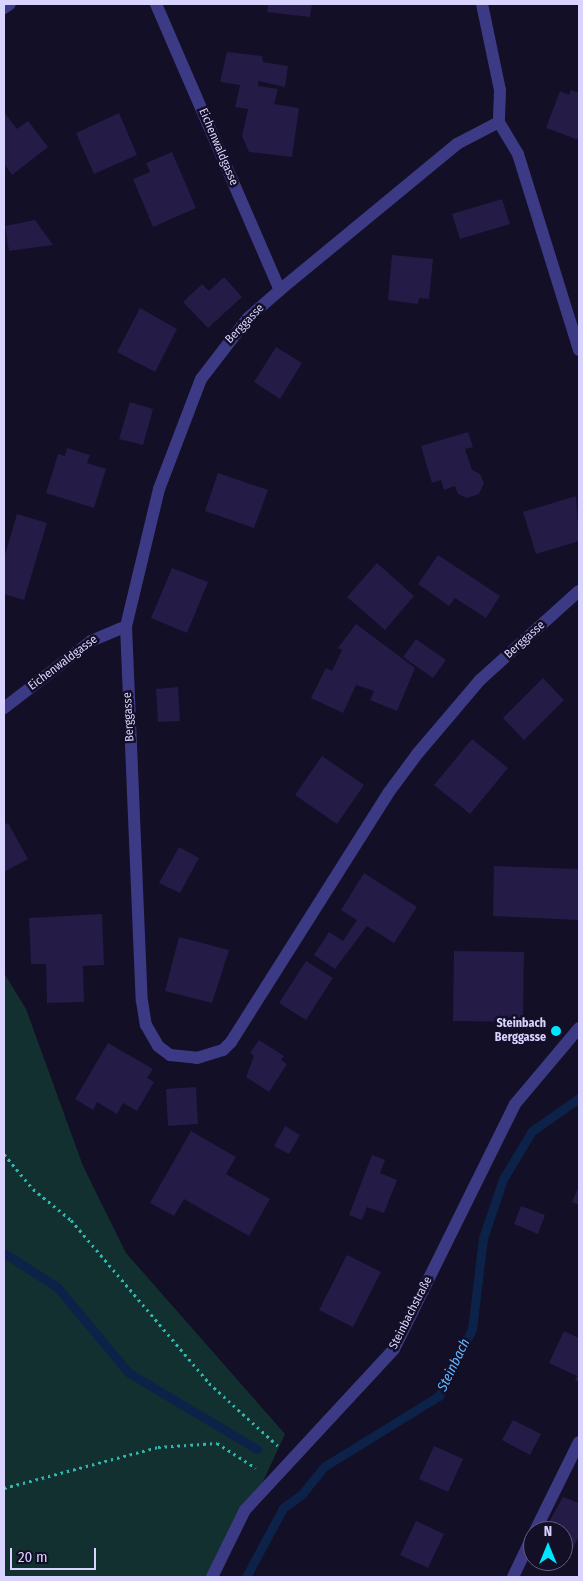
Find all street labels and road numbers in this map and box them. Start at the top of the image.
street label: Eichenwaldgasse [195,106,241,188]
street label: Berggasse [223,301,267,347]
street label: Berggasse [502,618,548,662]
street label: Eichenwaldgasse [26,632,100,694]
street label: Berggasse [121,692,137,742]
street label: Steinbachstraße [386,1274,436,1352]

